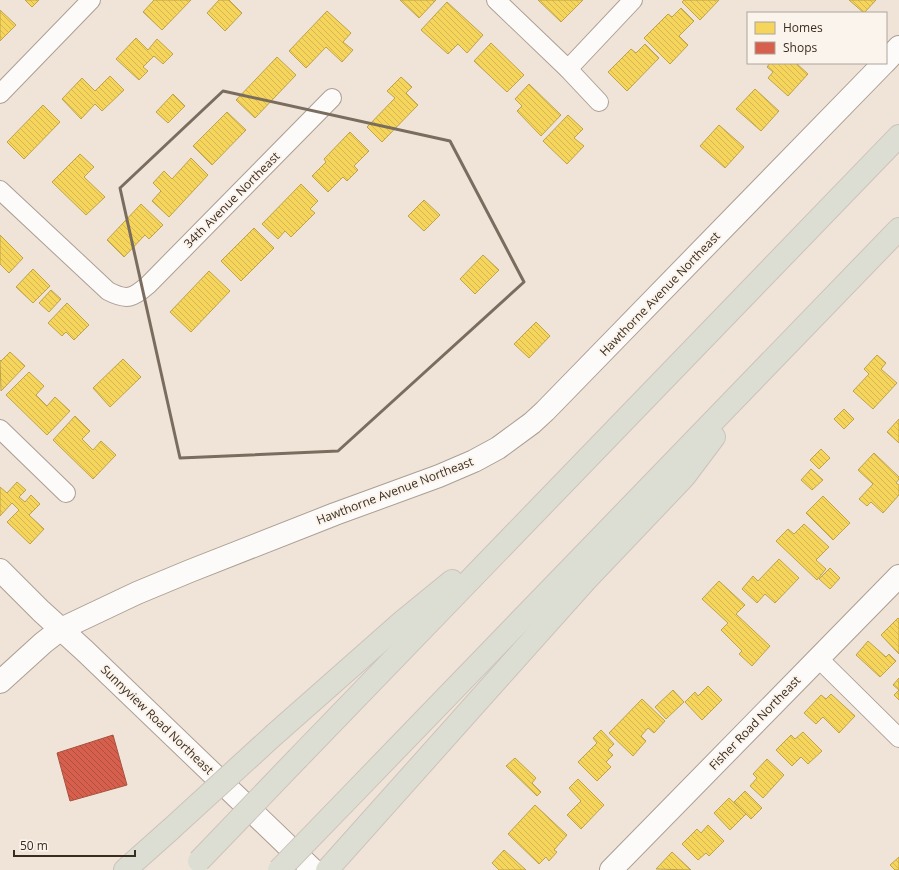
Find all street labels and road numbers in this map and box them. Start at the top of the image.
street label: 34th Avenue Northeast [180,148,283,251]
street label: Hawthorne Avenue Northeast [596,228,724,360]
street label: Hawthorne Avenue Northeast [314,453,476,528]
street label: Sunnyview Road Northeast [97,661,217,778]
street label: Fisher Road Northeast [705,672,804,774]

